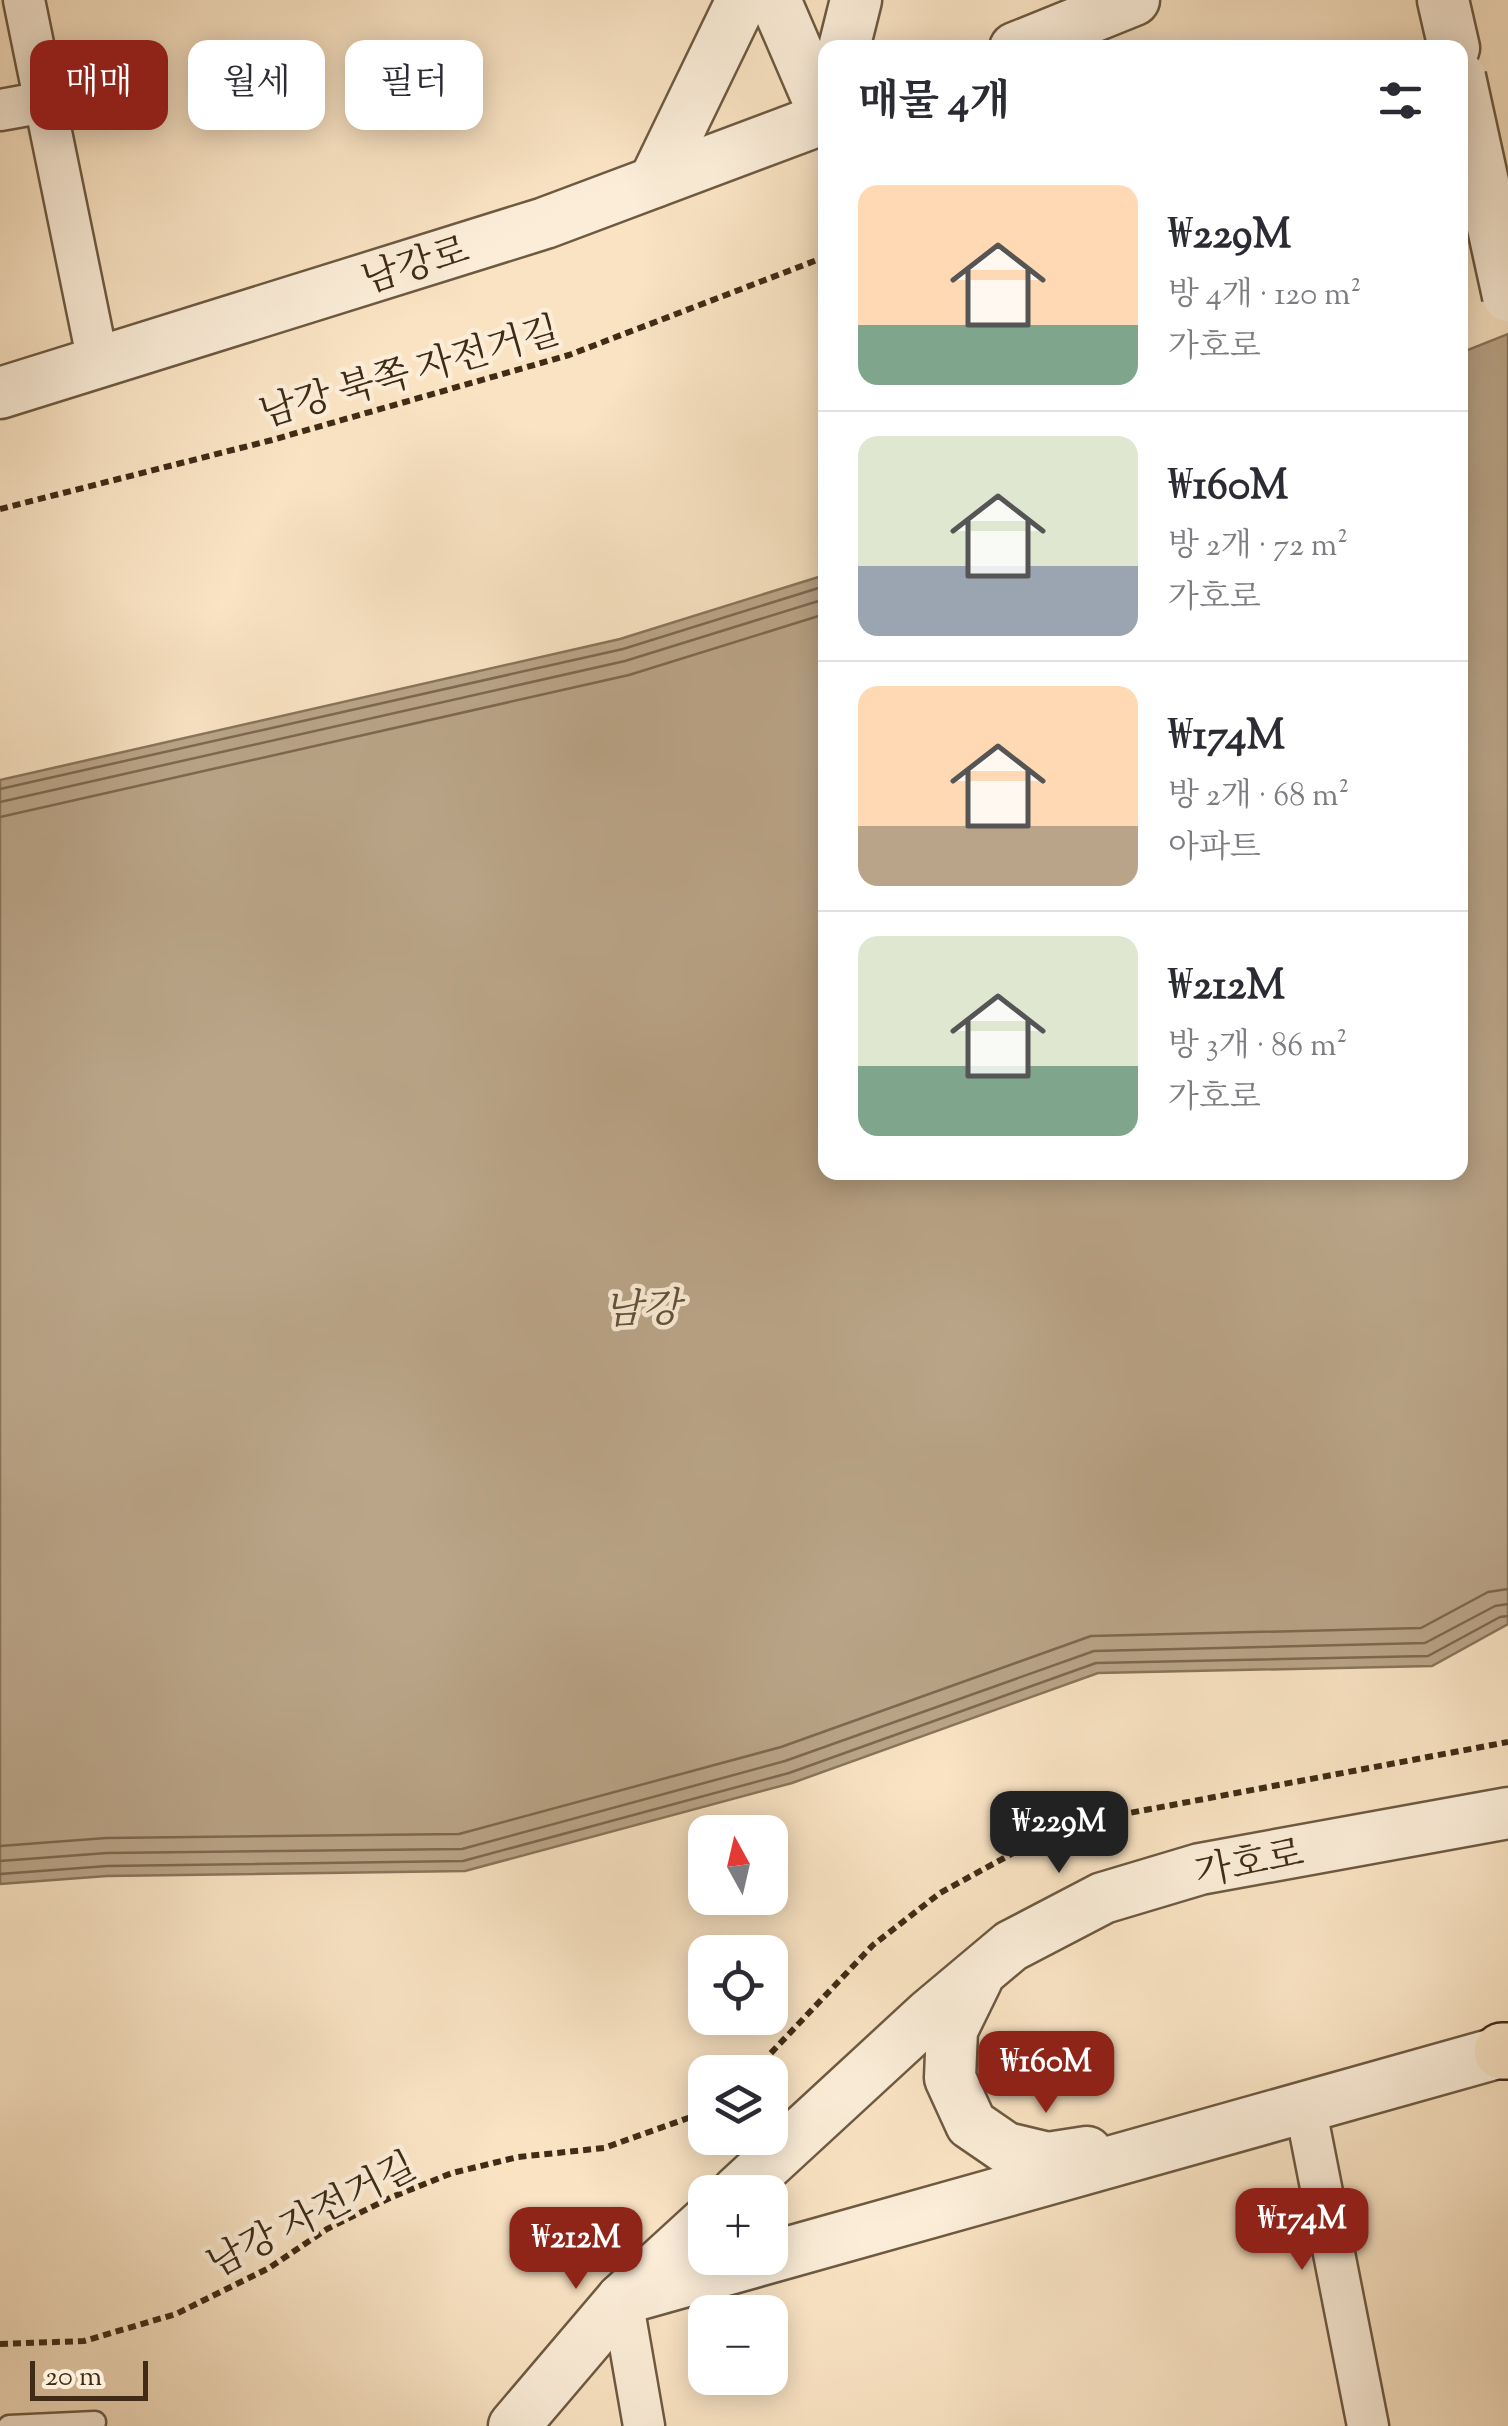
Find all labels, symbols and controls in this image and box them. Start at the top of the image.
chip: 매매 [30,40,168,130]
chip: 월세 [188,40,325,130]
chip: 필터 [345,40,483,130]
icon: filters [1373,73,1428,128]
text: 매물 4개 [858,74,1010,134]
text: ₩229M [1168,207,1291,267]
icon: home [938,225,1058,345]
street label: 남강로 [356,226,477,310]
text: 방 4개 · 120 m² [1168,273,1361,319]
street label: 남강 북쪽 자전거길 [254,306,566,444]
text: 가호로 [1168,325,1261,371]
text: ₩160M [1168,458,1288,518]
icon: home [938,476,1058,596]
text: 방 2개 · 72 m² [1168,524,1348,570]
text: 가호로 [1168,576,1261,622]
text: ₩174M [1168,708,1285,768]
icon: home [938,726,1058,846]
text: 방 2개 · 68 m² [1168,774,1349,820]
text: 아파트 [1168,826,1261,872]
text: ₩212M [1168,958,1285,1018]
icon: home [938,976,1058,1096]
text: 방 3개 · 86 m² [1168,1024,1347,1070]
text: 가호로 [1168,1076,1261,1122]
water label: 남강 [603,1282,687,1342]
pin: ₩229M [989,1791,1129,1876]
text: ₩229M [1012,1800,1106,1846]
north arrow [688,1815,788,1915]
map controls [688,1815,788,2395]
street label: 가호로 [1191,1829,1309,1903]
button: locate [688,1935,788,2035]
pin: ₩160M [976,2031,1116,2116]
text: ₩160M [1000,2040,1092,2086]
button: layers [688,2055,788,2155]
street label: 남강 자전거길 [199,2142,427,2293]
button: + [688,2175,788,2275]
pin: ₩174M [1232,2188,1372,2273]
text: ₩174M [1257,2197,1347,2243]
pin: ₩212M [506,2207,646,2292]
text: ₩212M [531,2216,621,2262]
button: − [688,2295,788,2395]
scale bar [30,2356,148,2400]
text: 20 m [45,2358,102,2398]

